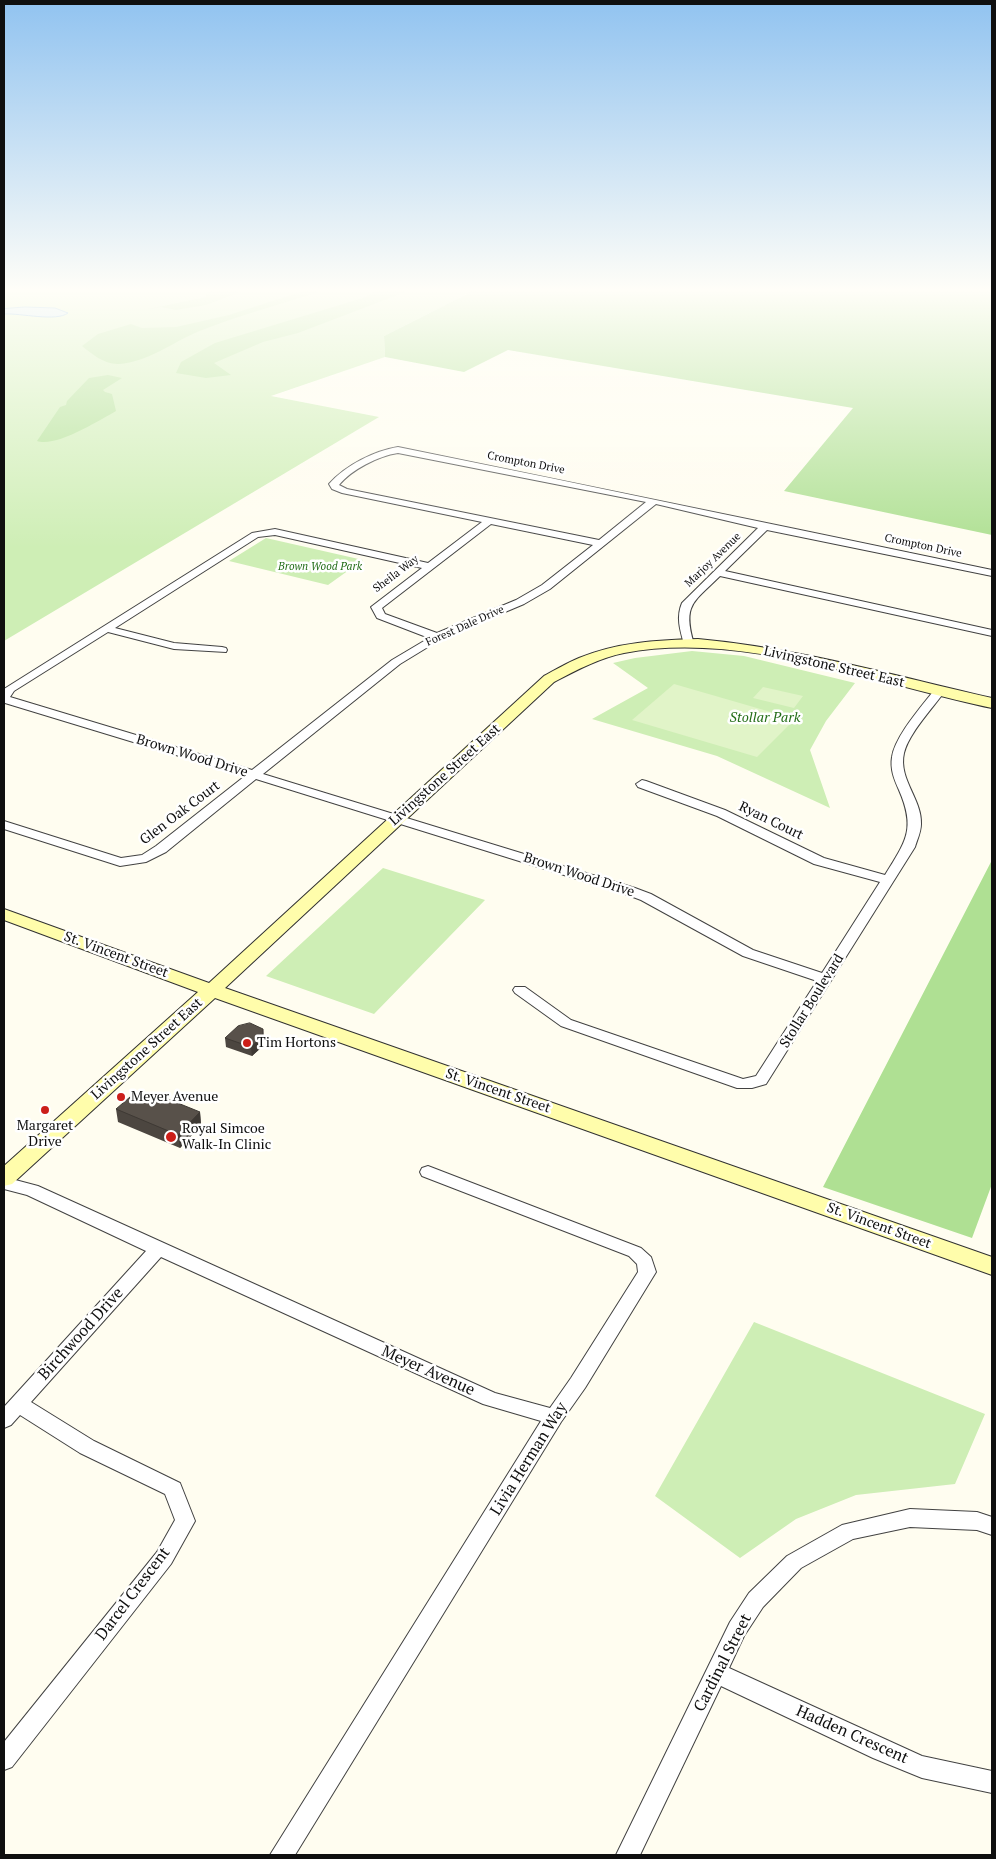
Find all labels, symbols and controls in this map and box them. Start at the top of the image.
street label: Crompton Drive [486,449,566,477]
street label: Marjoy Avenue [682,530,744,590]
street label: Crompton Drive [883,531,963,561]
street label: Sheila Way [371,553,421,595]
park label: Brown Wood Park [278,560,362,574]
street label: Forest Dale Drive [424,603,506,649]
street label: Livingstone Street East [762,643,906,691]
park label: Stollar Park [730,710,800,726]
street label: Livingstone Street East [386,721,504,829]
street label: Brown Wood Drive [134,731,250,781]
street label: Glen Oak Court [137,777,223,849]
street label: Ryan Court [736,798,806,844]
street label: Brown Wood Drive [521,849,637,901]
street label: St. Vincent Street [62,928,170,982]
street label: Stollar Boulevard [776,951,848,1051]
street label: Livingstone Street East [88,995,206,1103]
place label: Tim Hortons [257,1035,336,1051]
marker: Tim Hortons [241,1037,253,1049]
street label: St. Vincent Street [443,1065,553,1117]
place label: Meyer Avenue [131,1089,218,1105]
marker: Meyer Avenue [115,1091,127,1103]
marker: Margaret Drive [39,1104,51,1116]
place label: Margaret Drive [17,1118,73,1150]
place label: Royal Simcoe Walk-In Clinic [182,1121,271,1154]
marker: Royal Simcoe Walk-In Clinic [164,1130,178,1144]
street label: St. Vincent Street [825,1199,933,1253]
street label: Birchwood Drive [34,1284,128,1384]
street label: Meyer Avenue [378,1342,478,1400]
street label: Livia Herman Way [486,1399,572,1519]
street label: Darcel Crescent [92,1544,174,1644]
street label: Cardinal Street [690,1611,756,1715]
street label: Hadden Crescent [793,1702,911,1768]

